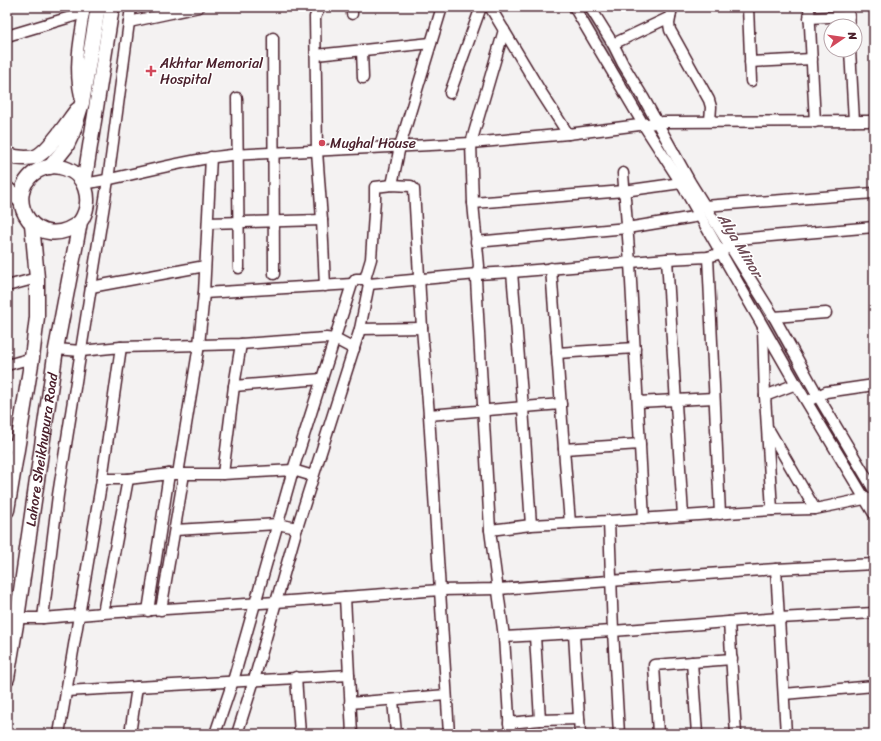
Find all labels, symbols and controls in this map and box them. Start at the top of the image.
north arrow [823,18,863,58]
text: N [842,29,862,42]
place label: Akhtar Memorial Hospital [159,51,264,92]
marker: Akhtar Memorial Hospital [145,65,157,77]
place label: Mughal House [330,131,416,156]
marker: Mughal House [317,138,327,148]
water label: Alya Minor [710,207,771,285]
street label: Lahore Sheikhupura Road [18,370,66,528]

